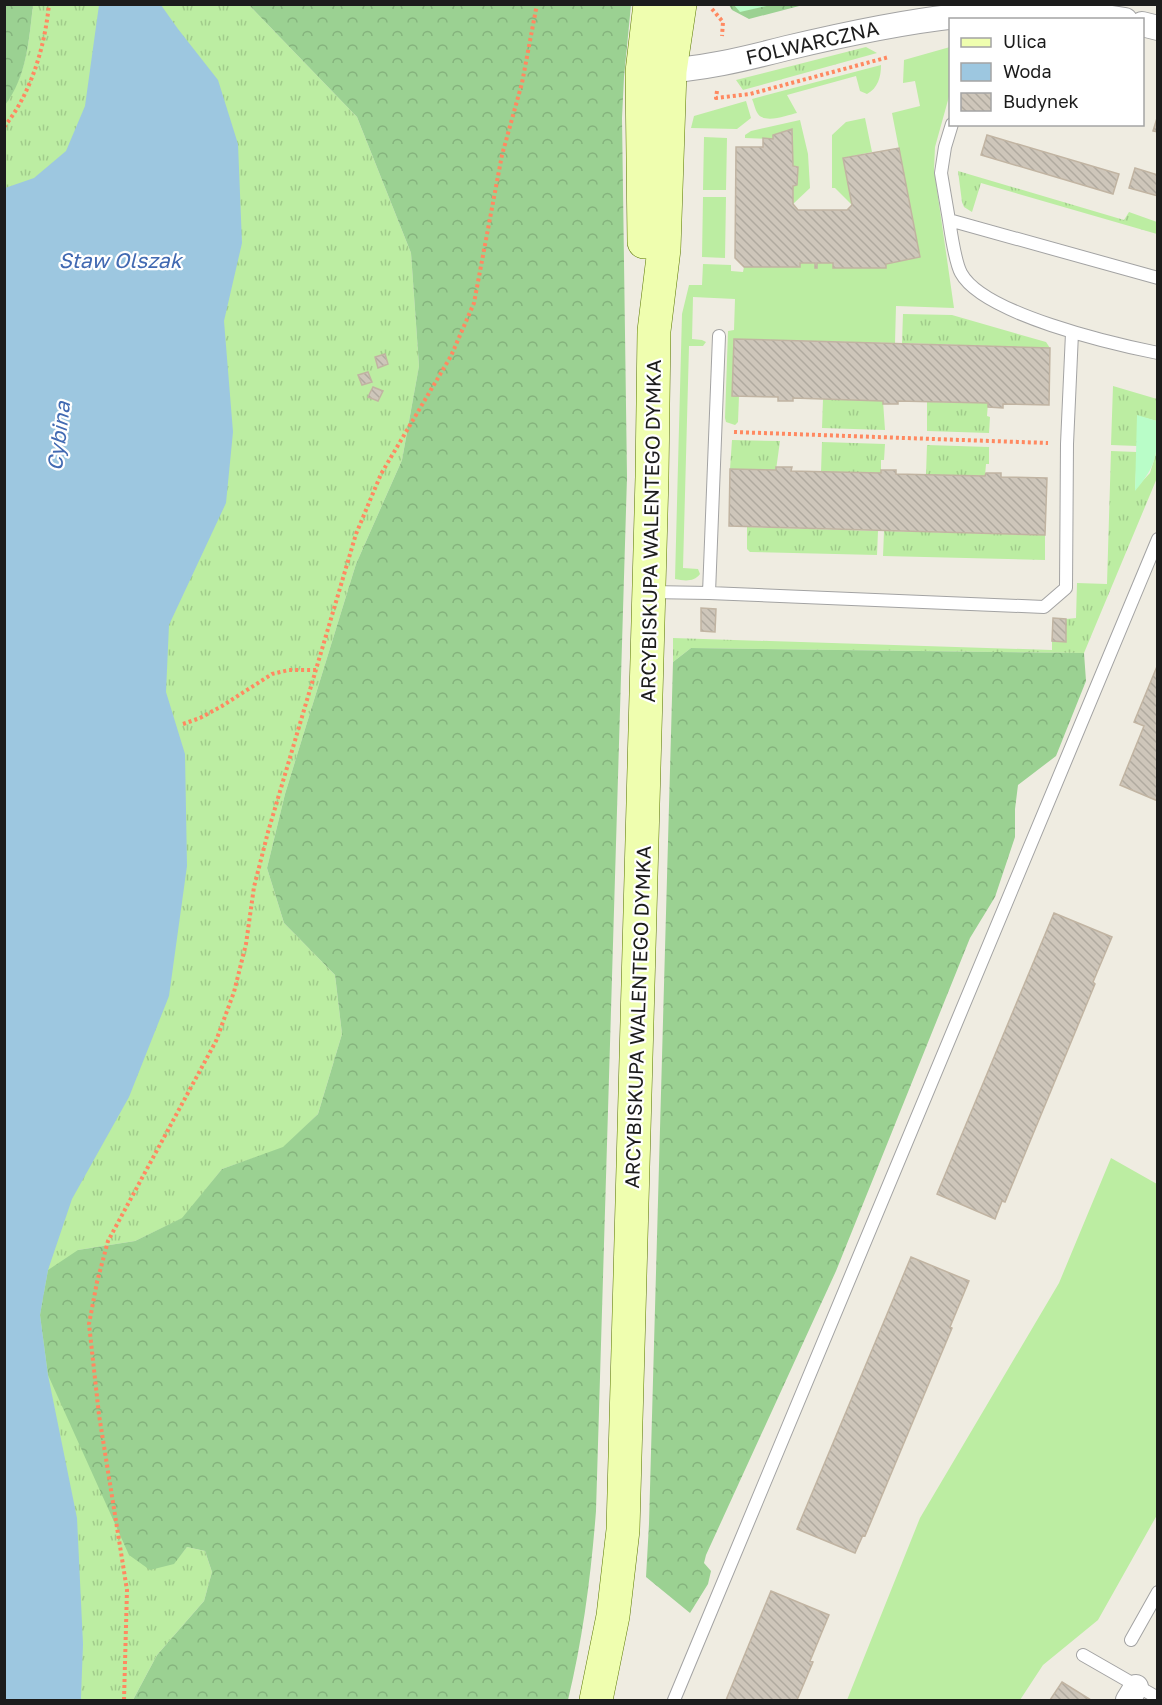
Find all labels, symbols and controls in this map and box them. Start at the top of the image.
street label: FOLWARCZNA [743,15,881,69]
legend [949,18,1144,126]
text: Ulica [1003,30,1047,52]
text: Woda [1003,60,1052,82]
text: Budynek [1003,90,1079,112]
water label: Staw Olszak [58,247,184,273]
street label: ARCYBISKUPA WALENTEGO DYMKA [635,359,665,703]
water label: Cybina [41,399,75,472]
street label: ARCYBISKUPA WALENTEGO DYMKA [619,845,655,1189]

